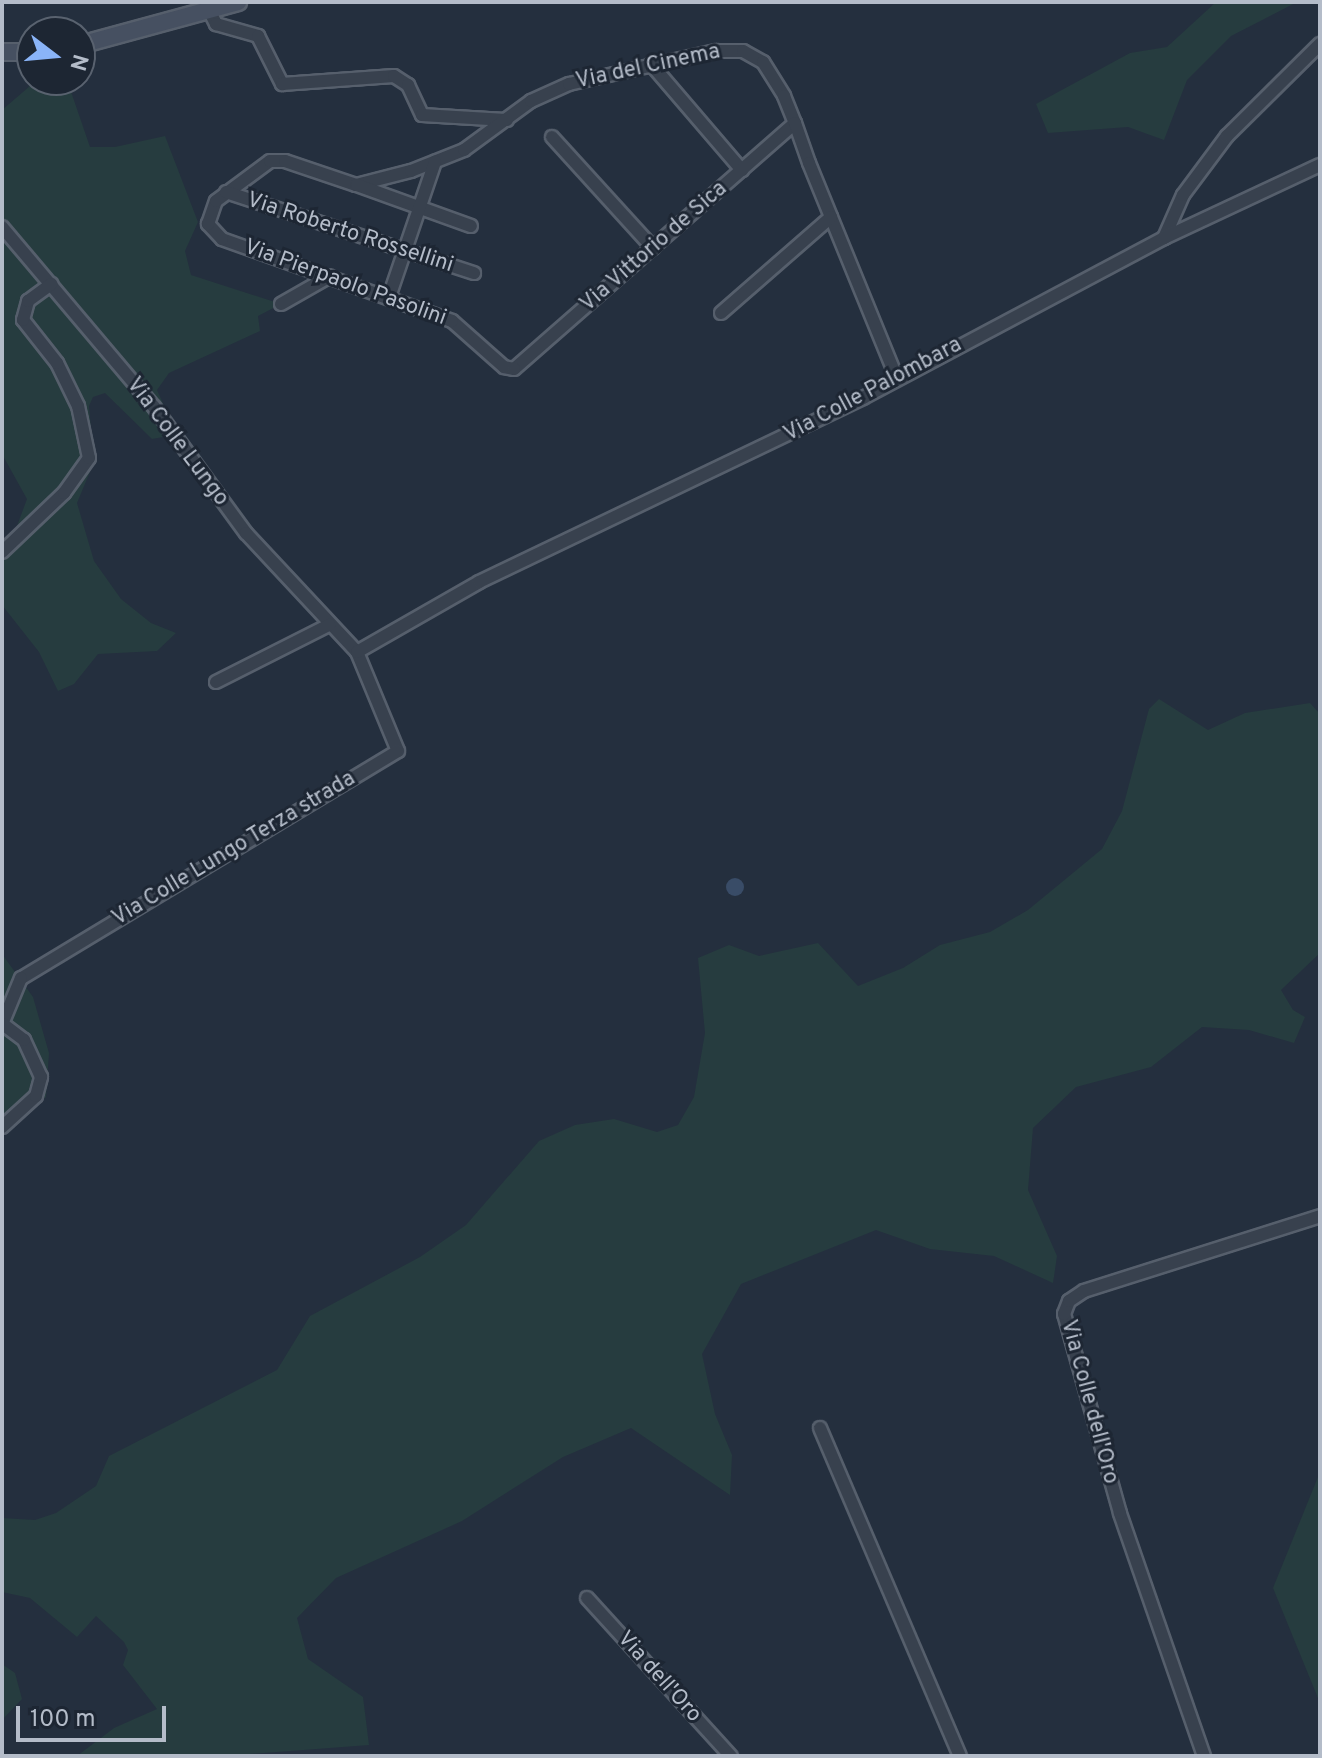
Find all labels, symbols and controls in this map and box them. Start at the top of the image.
north arrow [16,16,96,96]
street label: Via del Cinema [573,39,723,95]
text: N [62,51,93,74]
street label: Via Vittorio de Sica [575,176,733,318]
street label: Via Roberto Rossellini [243,187,457,279]
street label: Via Pierpaolo Pasolini [240,234,450,332]
street label: Via Colle Palombara [780,332,966,448]
street label: Via Colle Lungo [120,373,234,511]
street label: Via Colle Lungo Terza strada [107,766,361,932]
street label: Via Colle dell'Oro [1054,1317,1124,1487]
street label: Via dell'Oro [611,1626,707,1728]
scale bar [20,1690,170,1740]
text: 100 m [30,1705,96,1735]

